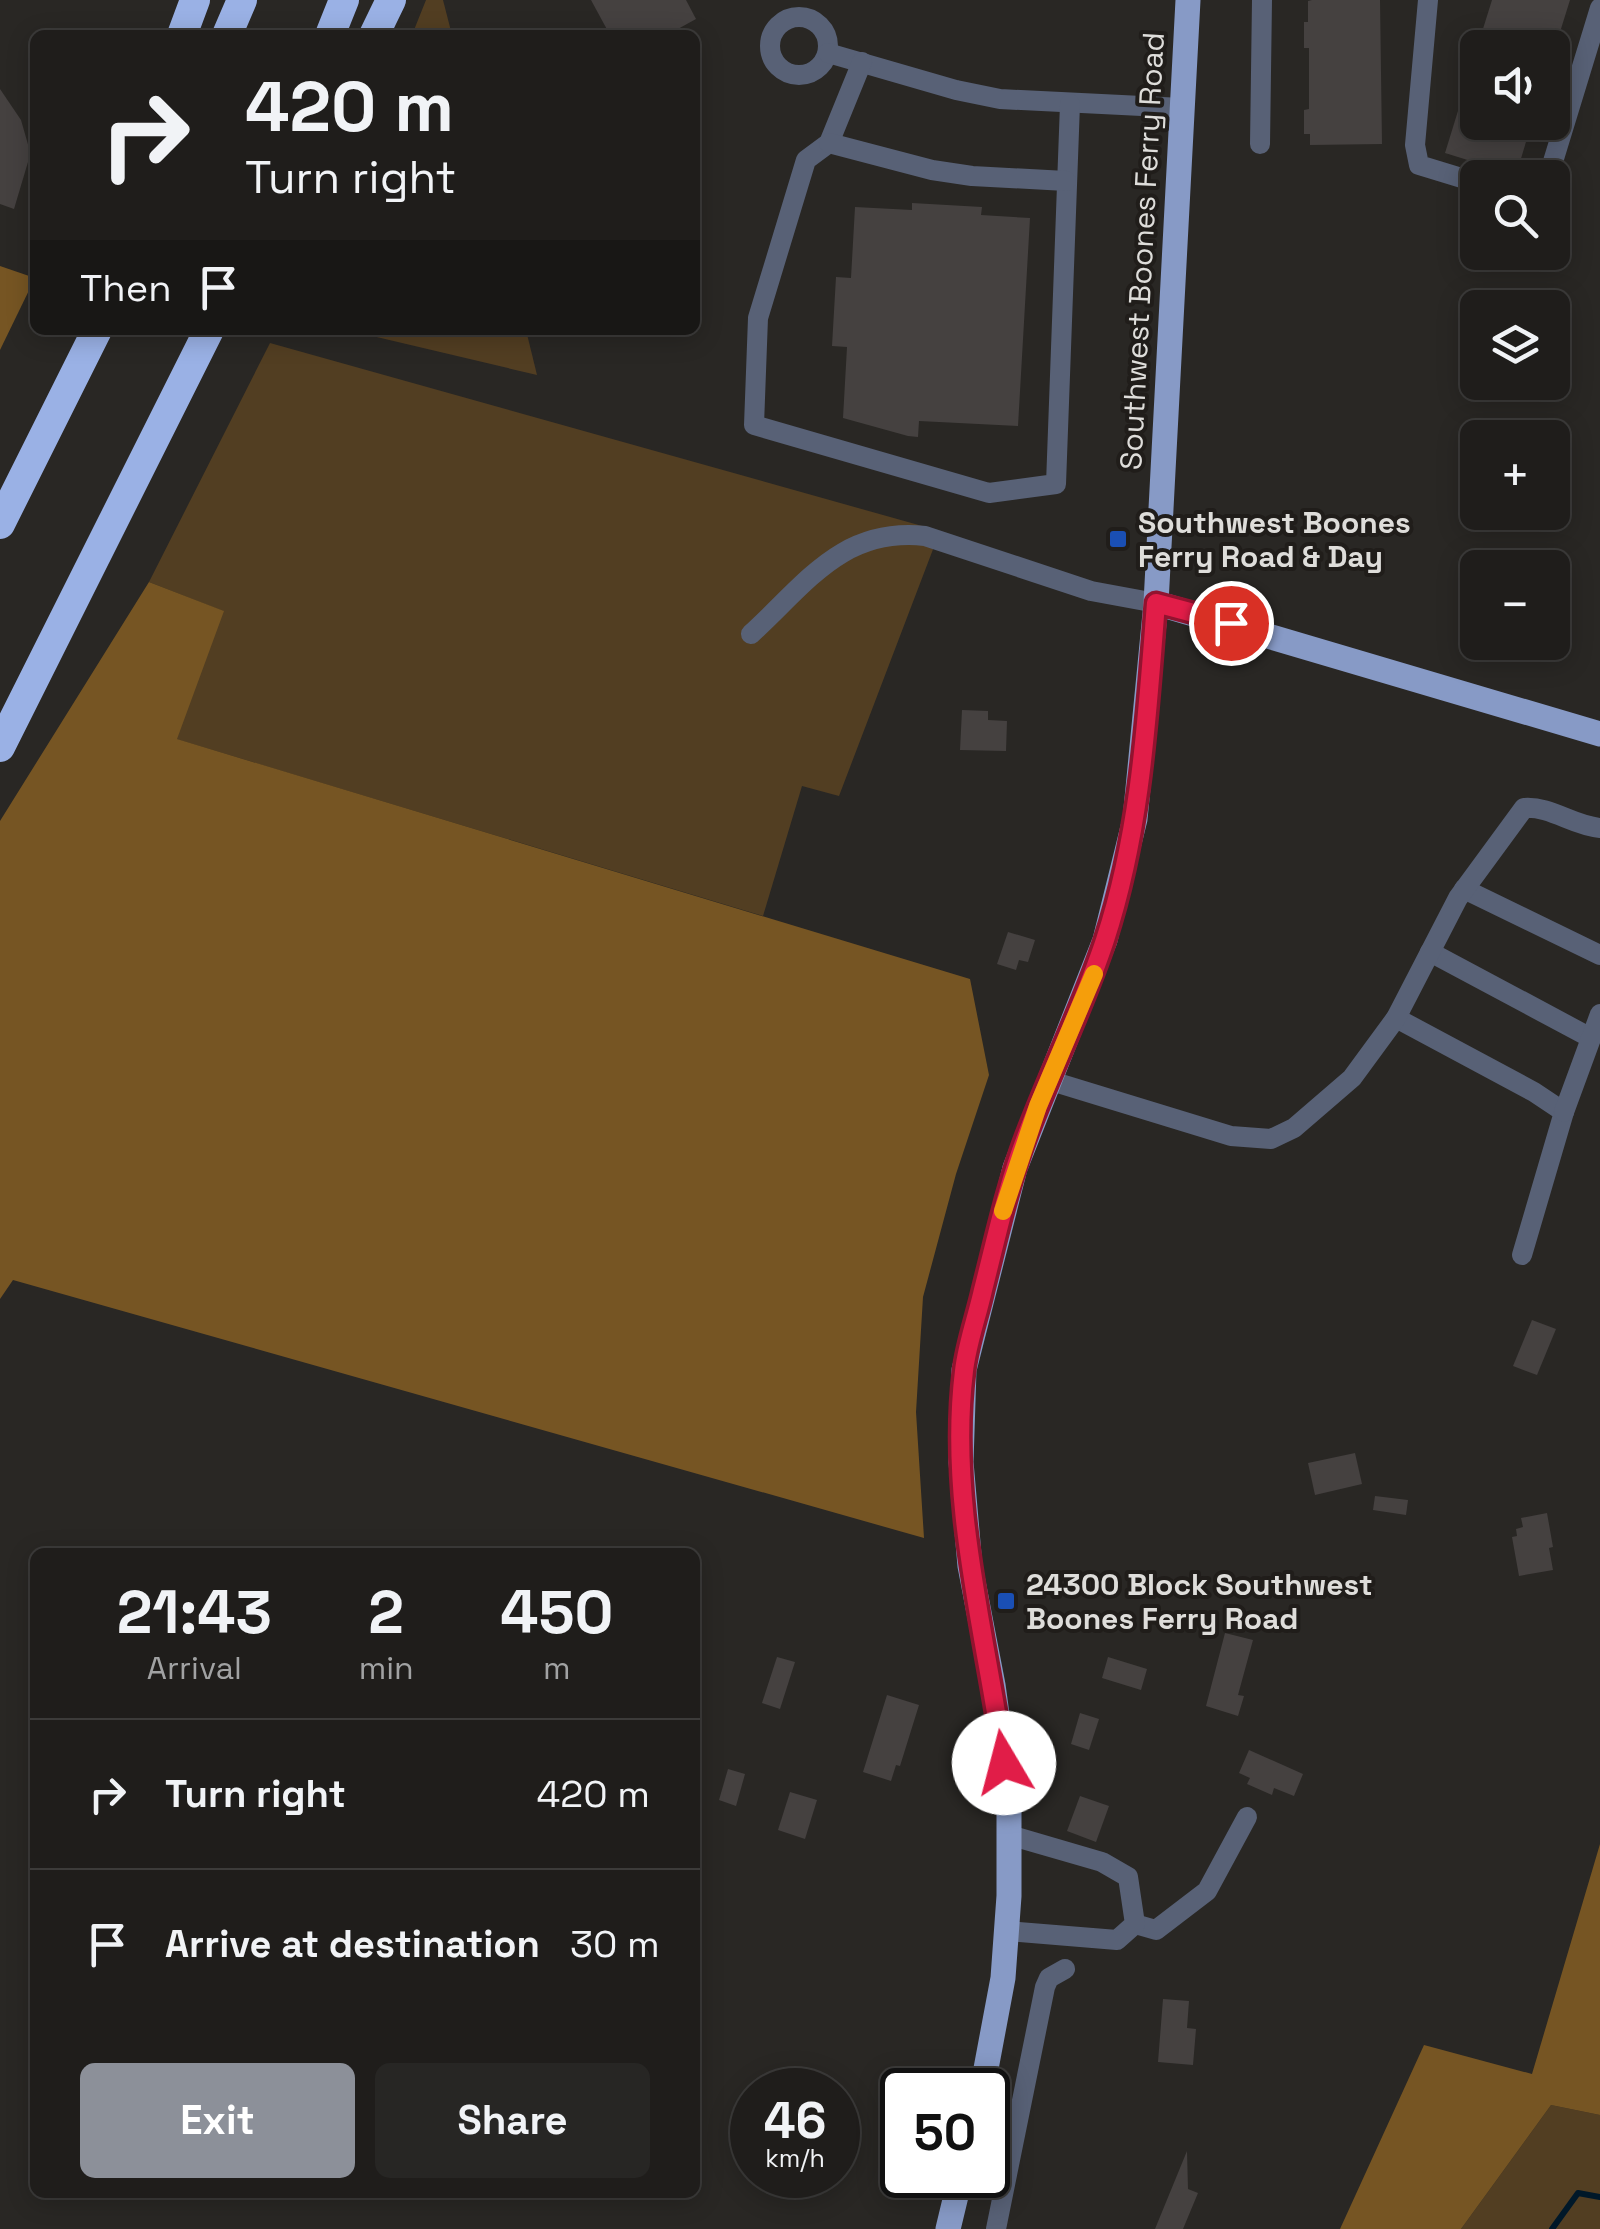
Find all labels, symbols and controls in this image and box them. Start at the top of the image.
map controls [1460,30,1570,660]
button: sound [1460,30,1570,140]
street label: Southwest Boones Ferry Road [1111,31,1173,471]
text: 420 m [245,62,454,151]
icon: right [80,70,210,200]
text: Turn right [245,149,456,206]
button: search [1460,160,1570,270]
icon: arrive [191,260,246,315]
text: Then [80,264,171,312]
button: layers [1460,290,1570,400]
button: + [1460,420,1570,530]
place label: Southwest Boones Ferry Road & Day [1138,503,1411,576]
marker: Southwest Boones Ferry Road & Day [1107,528,1129,550]
button: − [1460,550,1570,660]
pin [1189,581,1274,666]
icon: arrive [1204,596,1259,651]
place label: 24300 Block Southwest Boones Ferry Road [1026,1565,1373,1638]
text: 21:43 [117,1574,272,1651]
text: 2 [368,1574,404,1651]
text: 450 [500,1574,613,1651]
marker: 24300 Block Southwest Boones Ferry Road [995,1590,1017,1612]
text: Arrival [147,1648,242,1688]
text: min [359,1648,414,1688]
text: m [543,1648,571,1688]
position arrow [952,1711,1056,1815]
icon: right [80,1767,135,1822]
text: Turn right [165,1770,346,1818]
text: 420 m [537,1770,650,1818]
icon: arrive [80,1917,135,1972]
text: Arrive at destination [165,1920,540,1968]
text: 30 m [570,1920,660,1968]
button: Exit [80,2063,355,2178]
button: Share [375,2063,650,2178]
speed limit sign: 50 [880,2068,1010,2198]
text: 46 [764,2089,826,2153]
text: km/h [765,2142,825,2174]

